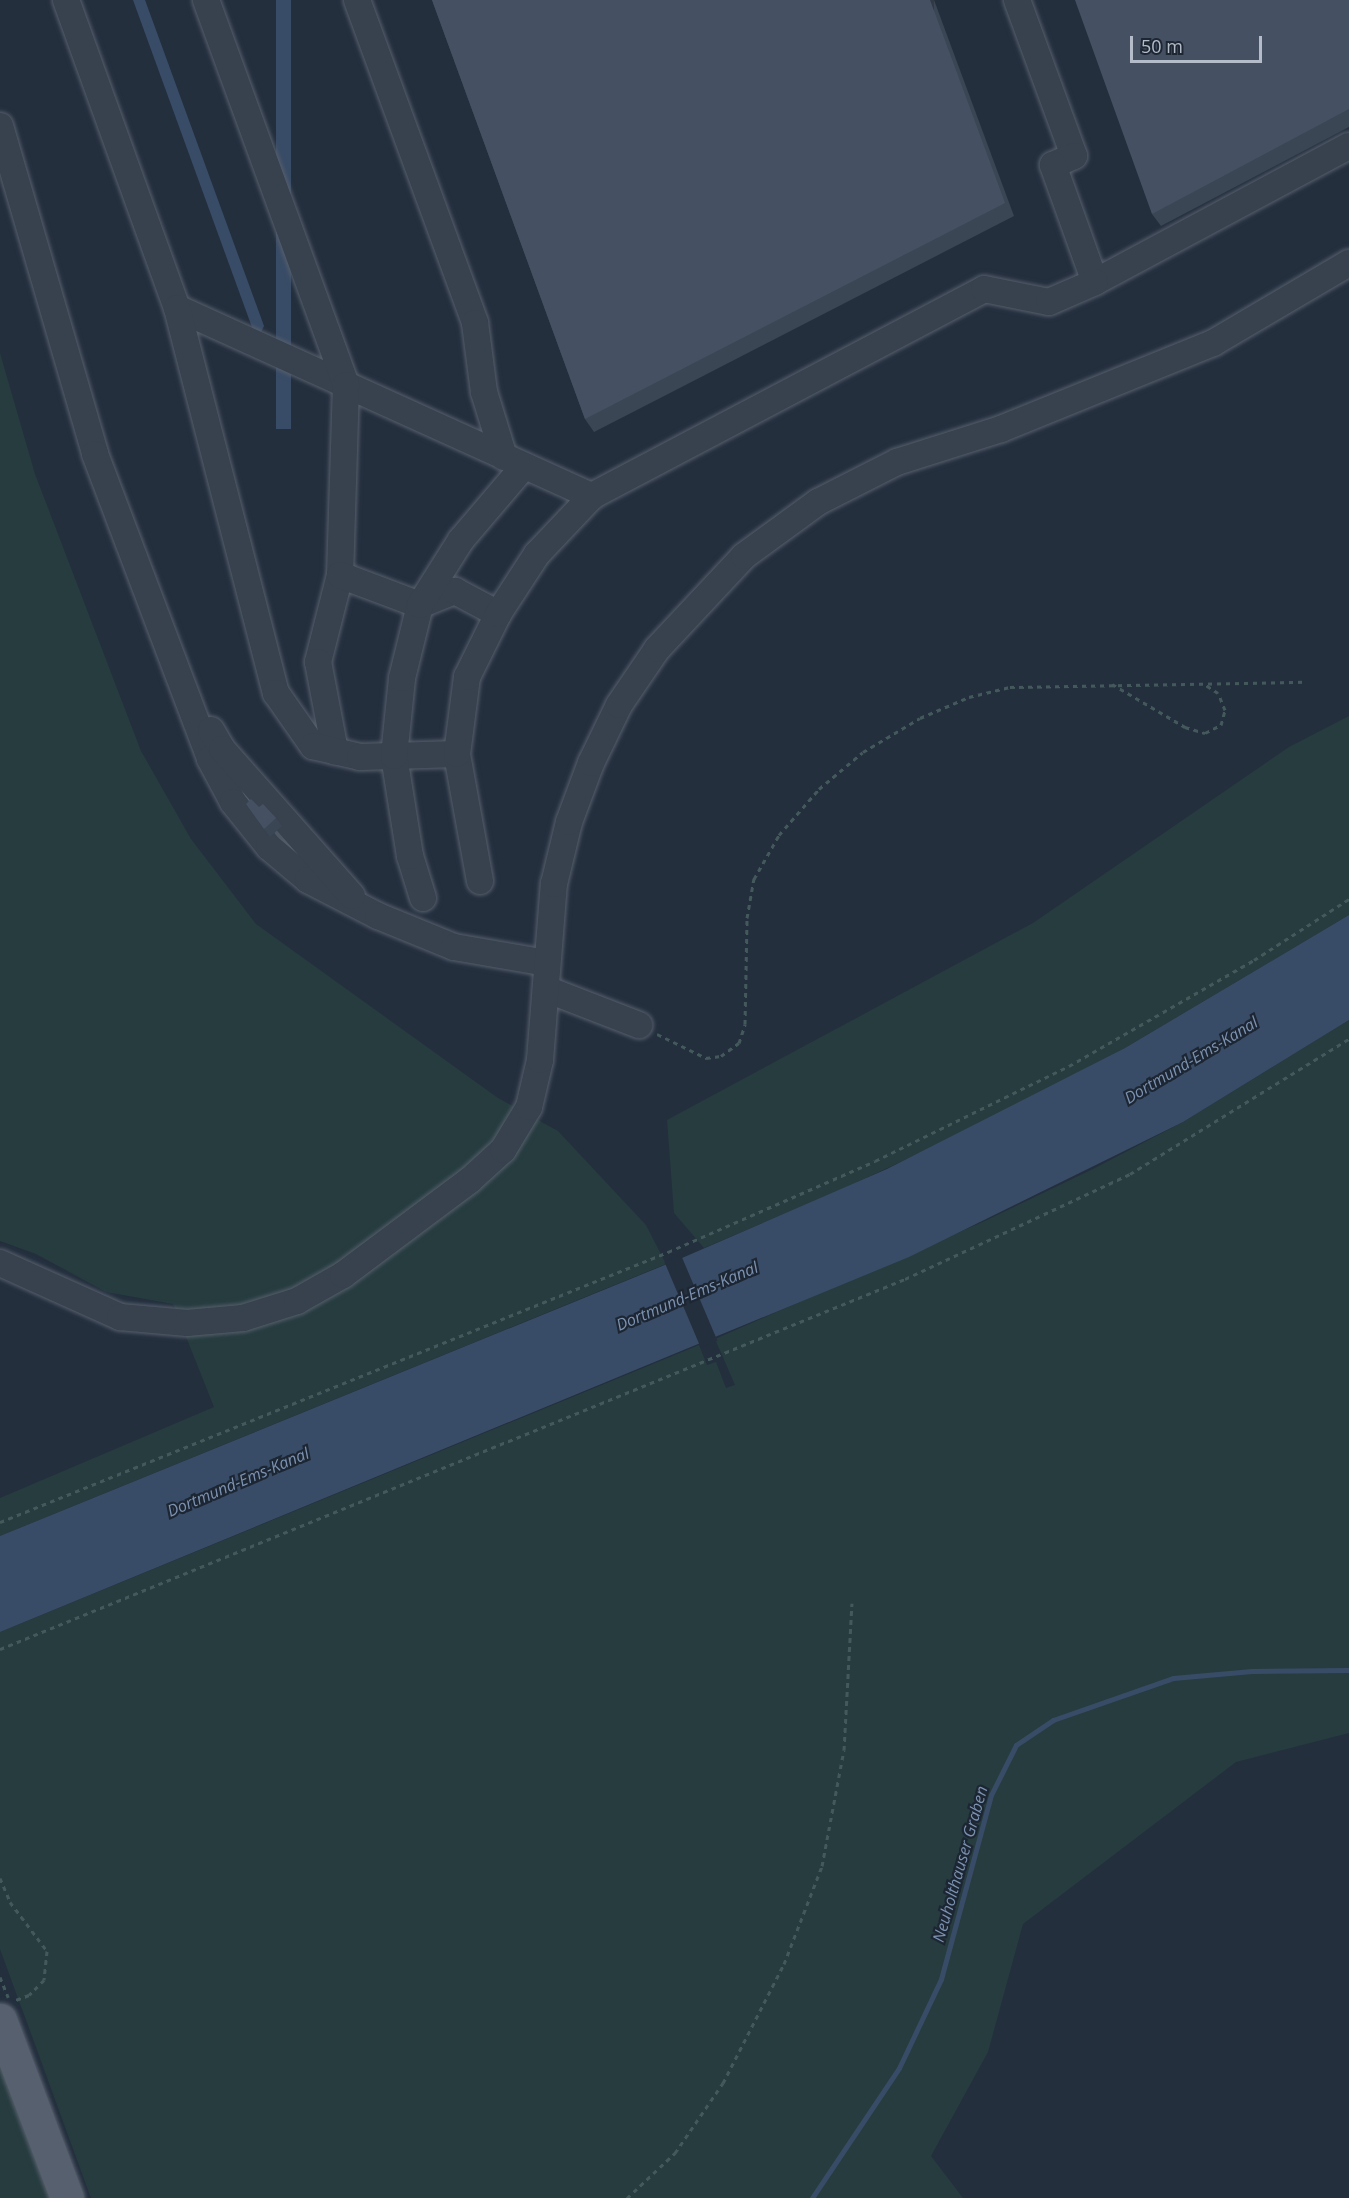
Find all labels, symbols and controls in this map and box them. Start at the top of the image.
scale bar [1133,24,1265,62]
text: 50 m [1141,34,1183,58]
water label: Dortmund-Ems-Kanal [1121,1013,1261,1107]
water label: Dortmund-Ems-Kanal [613,1257,761,1335]
water label: Dortmund-Ems-Kanal [164,1443,312,1521]
water label: Neuholthauser Graben [929,1784,991,1944]

